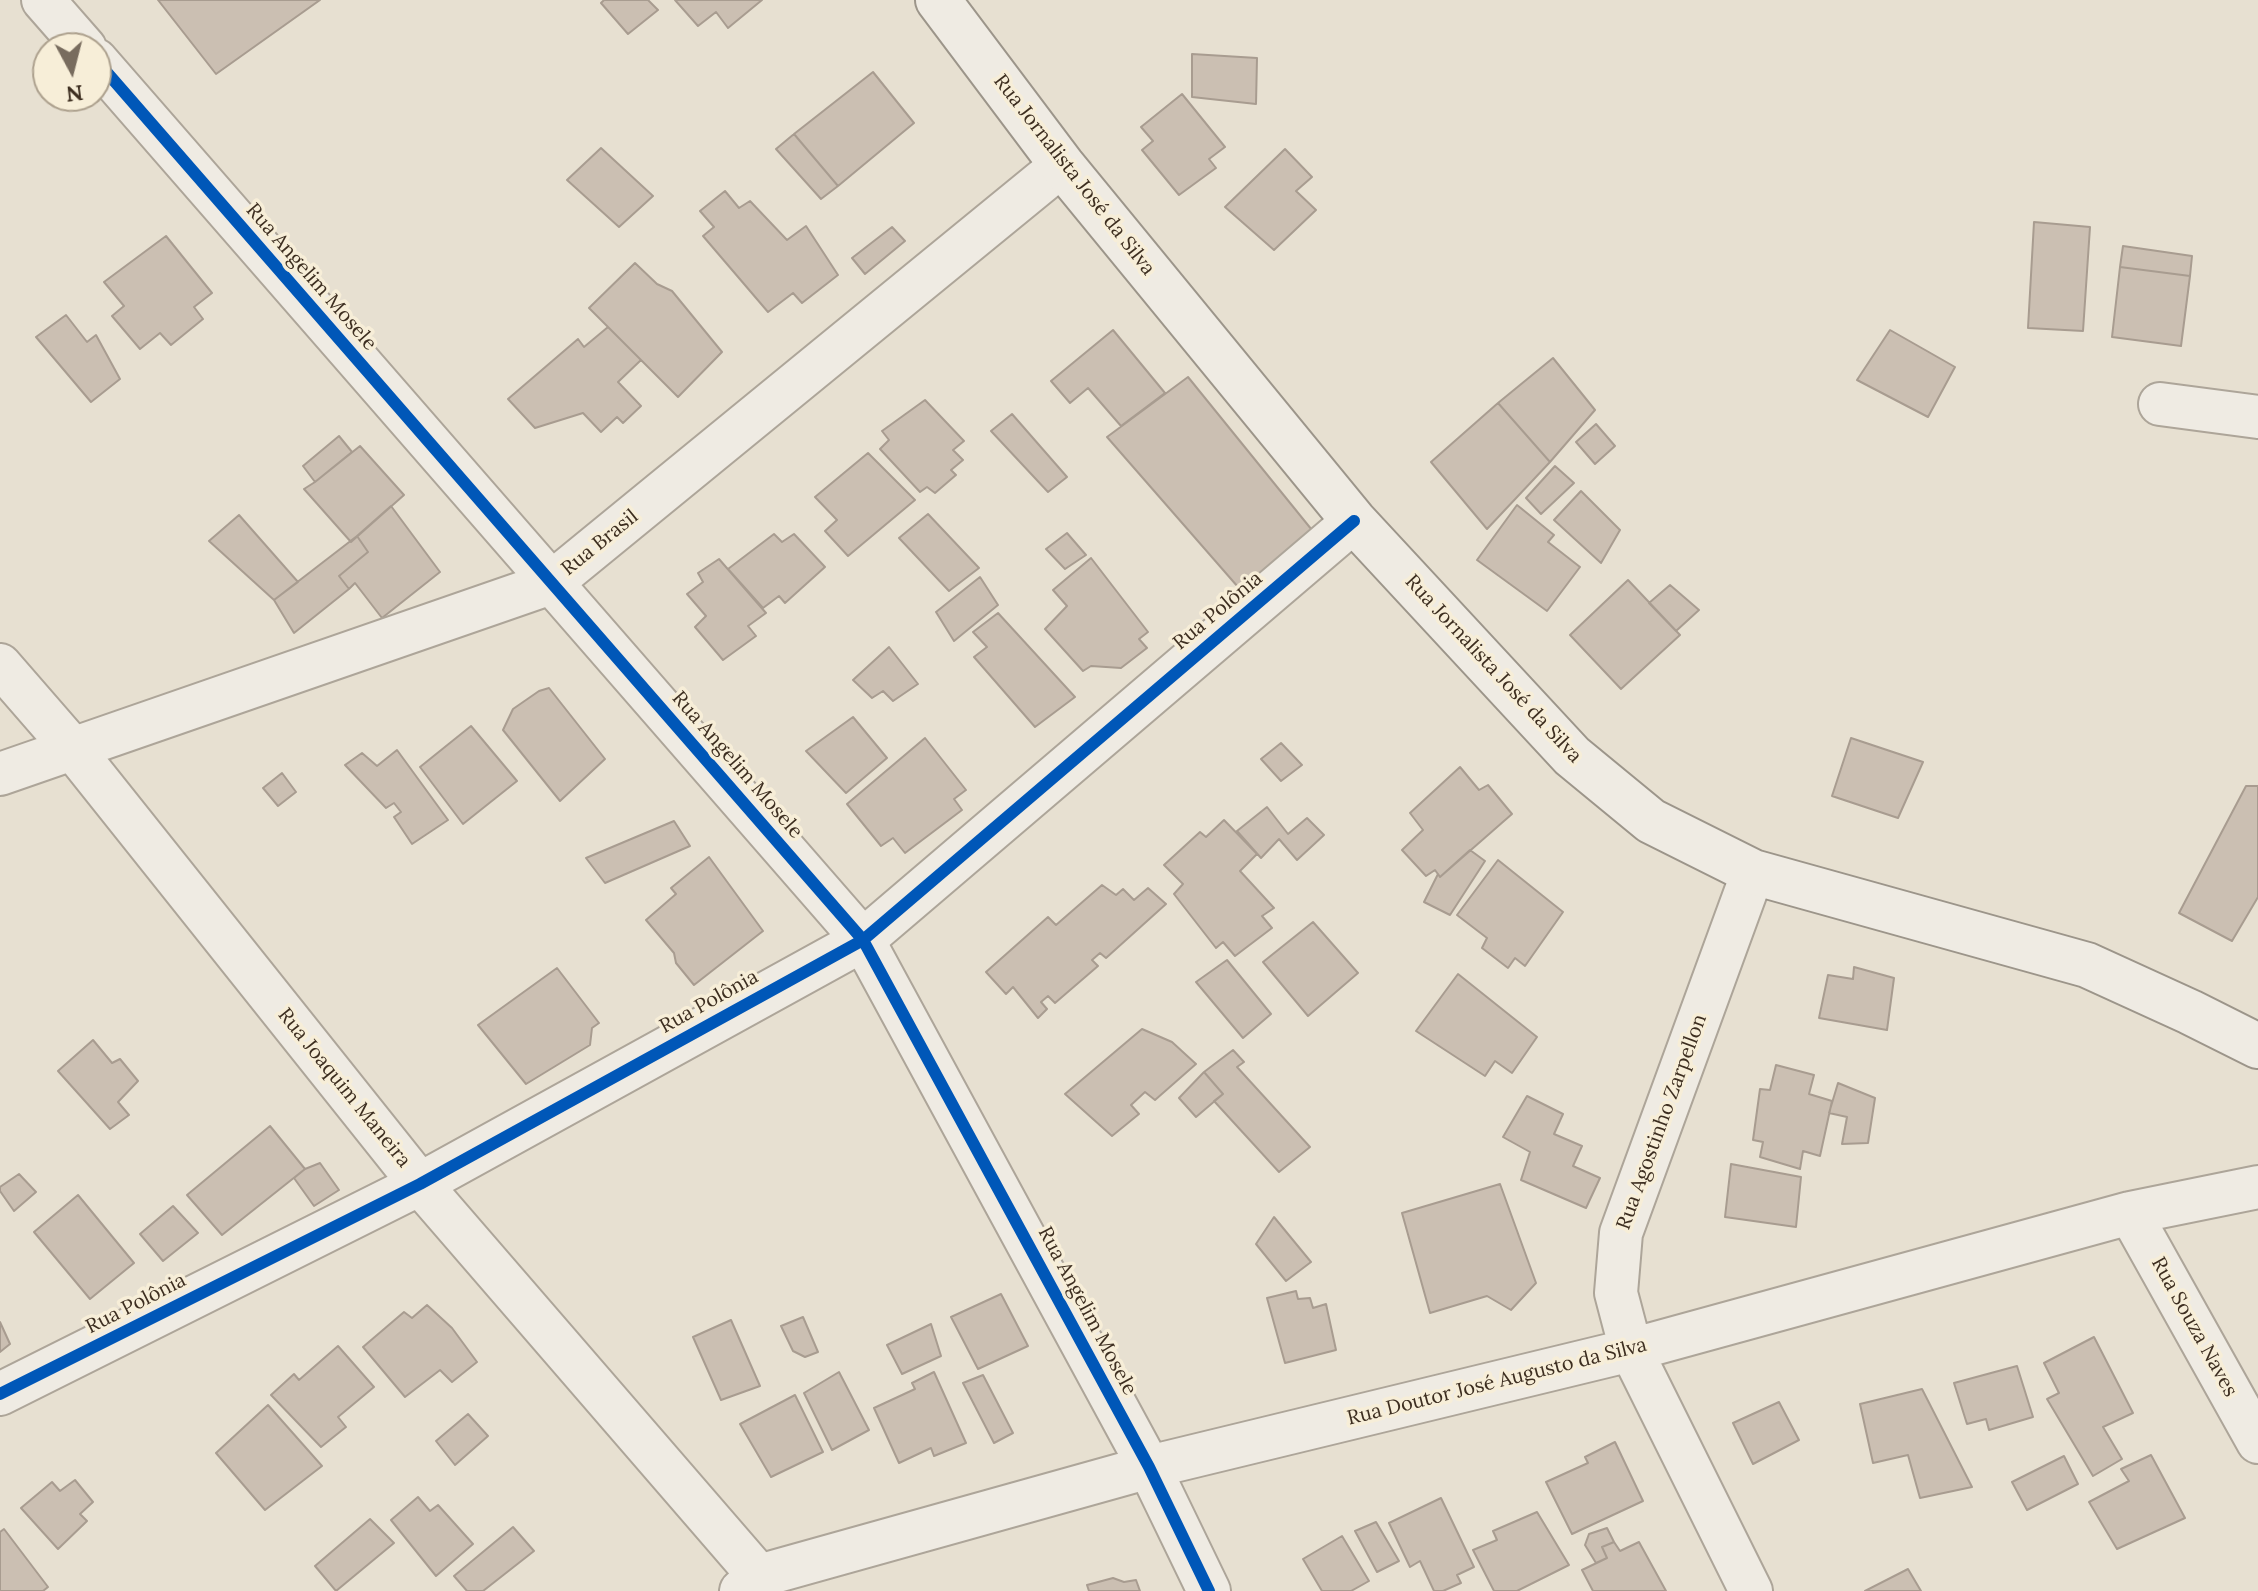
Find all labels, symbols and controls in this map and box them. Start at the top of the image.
north arrow [32,32,112,112]
street label: Rua Jornalista José da Silva [988,70,1160,280]
text: N [65,79,85,109]
street label: Rua Angelim Mosele [241,199,381,355]
street label: Rua Brasil [557,505,643,581]
street label: Rua Polônia [1169,567,1267,655]
street label: Rua Jornalista José da Silva [1400,570,1586,768]
street label: Rua Angelim Mosele [667,687,807,843]
street label: Rua Polônia [656,965,762,1039]
street label: Rua Joaquim Maneira [272,1004,416,1172]
street label: Rua Agostinho Zarpellon [1612,1011,1712,1233]
street label: Rua Angelim Mosele [1032,1223,1142,1399]
street label: Rua Souza Naves [2146,1253,2242,1401]
street label: Rua Polônia [82,1269,190,1339]
street label: Rua Doutor José Augusto da Silva [1345,1333,1649,1431]

